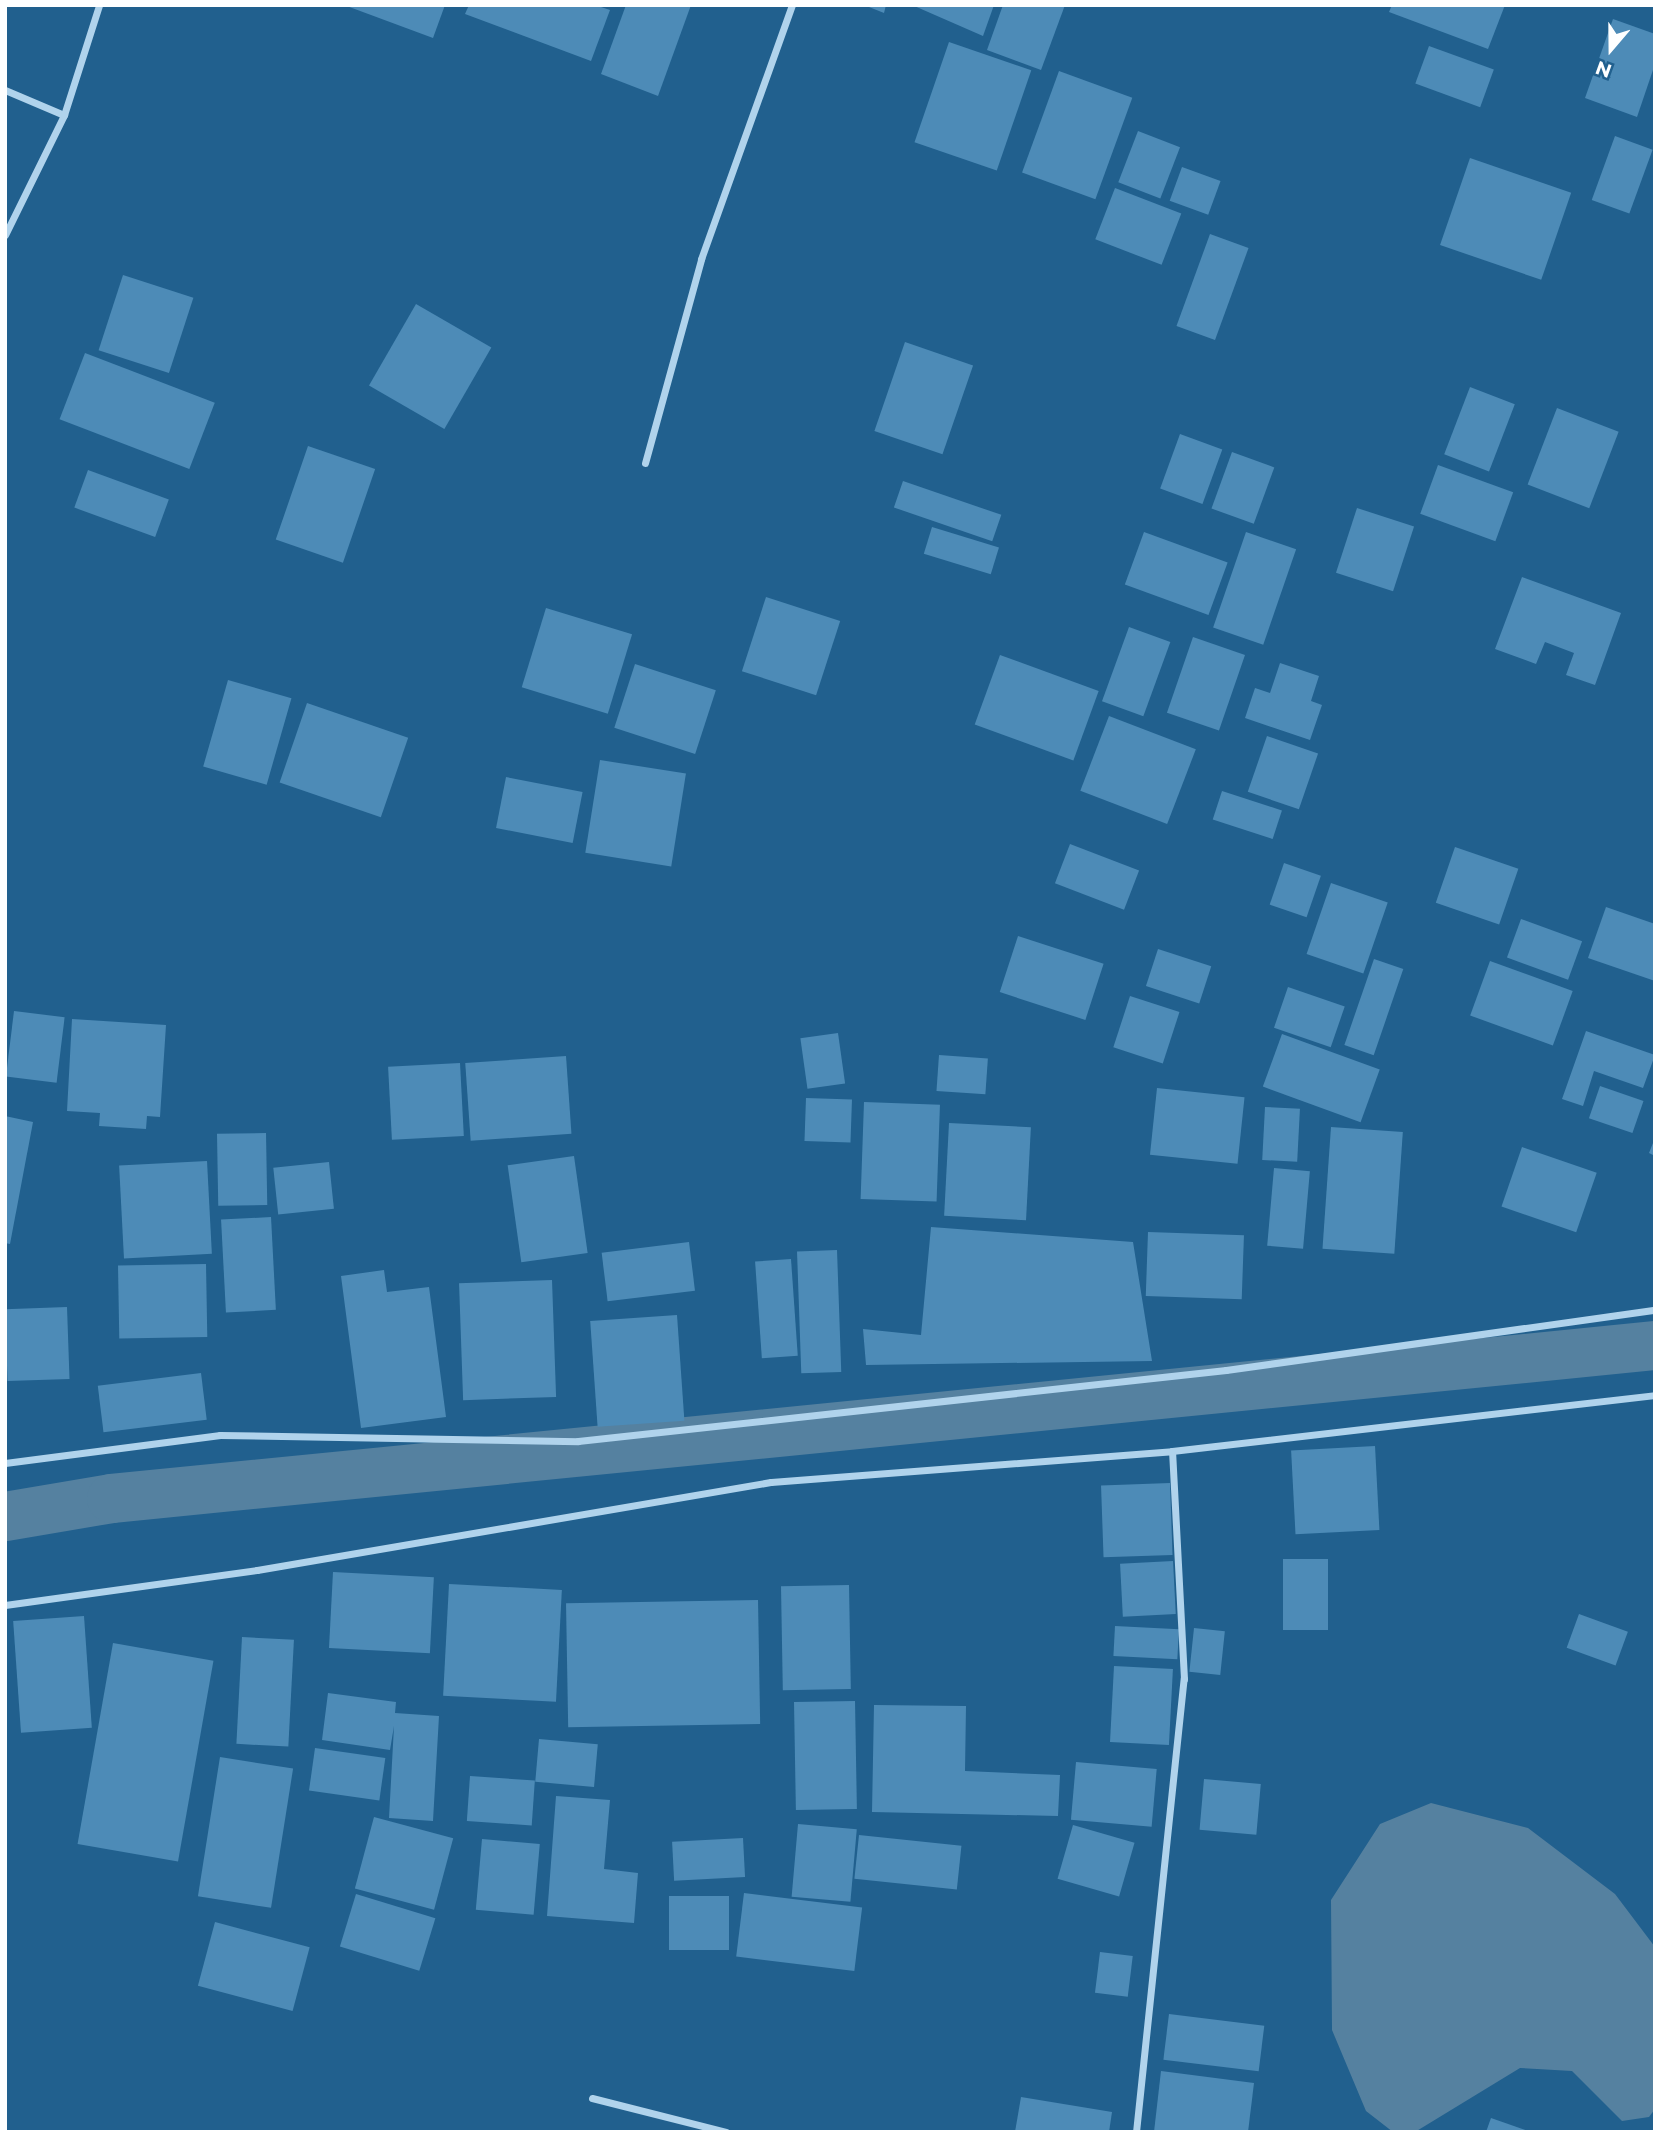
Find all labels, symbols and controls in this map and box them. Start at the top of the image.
north arrow [1576,14,1646,84]
text: N [1593,56,1615,83]

